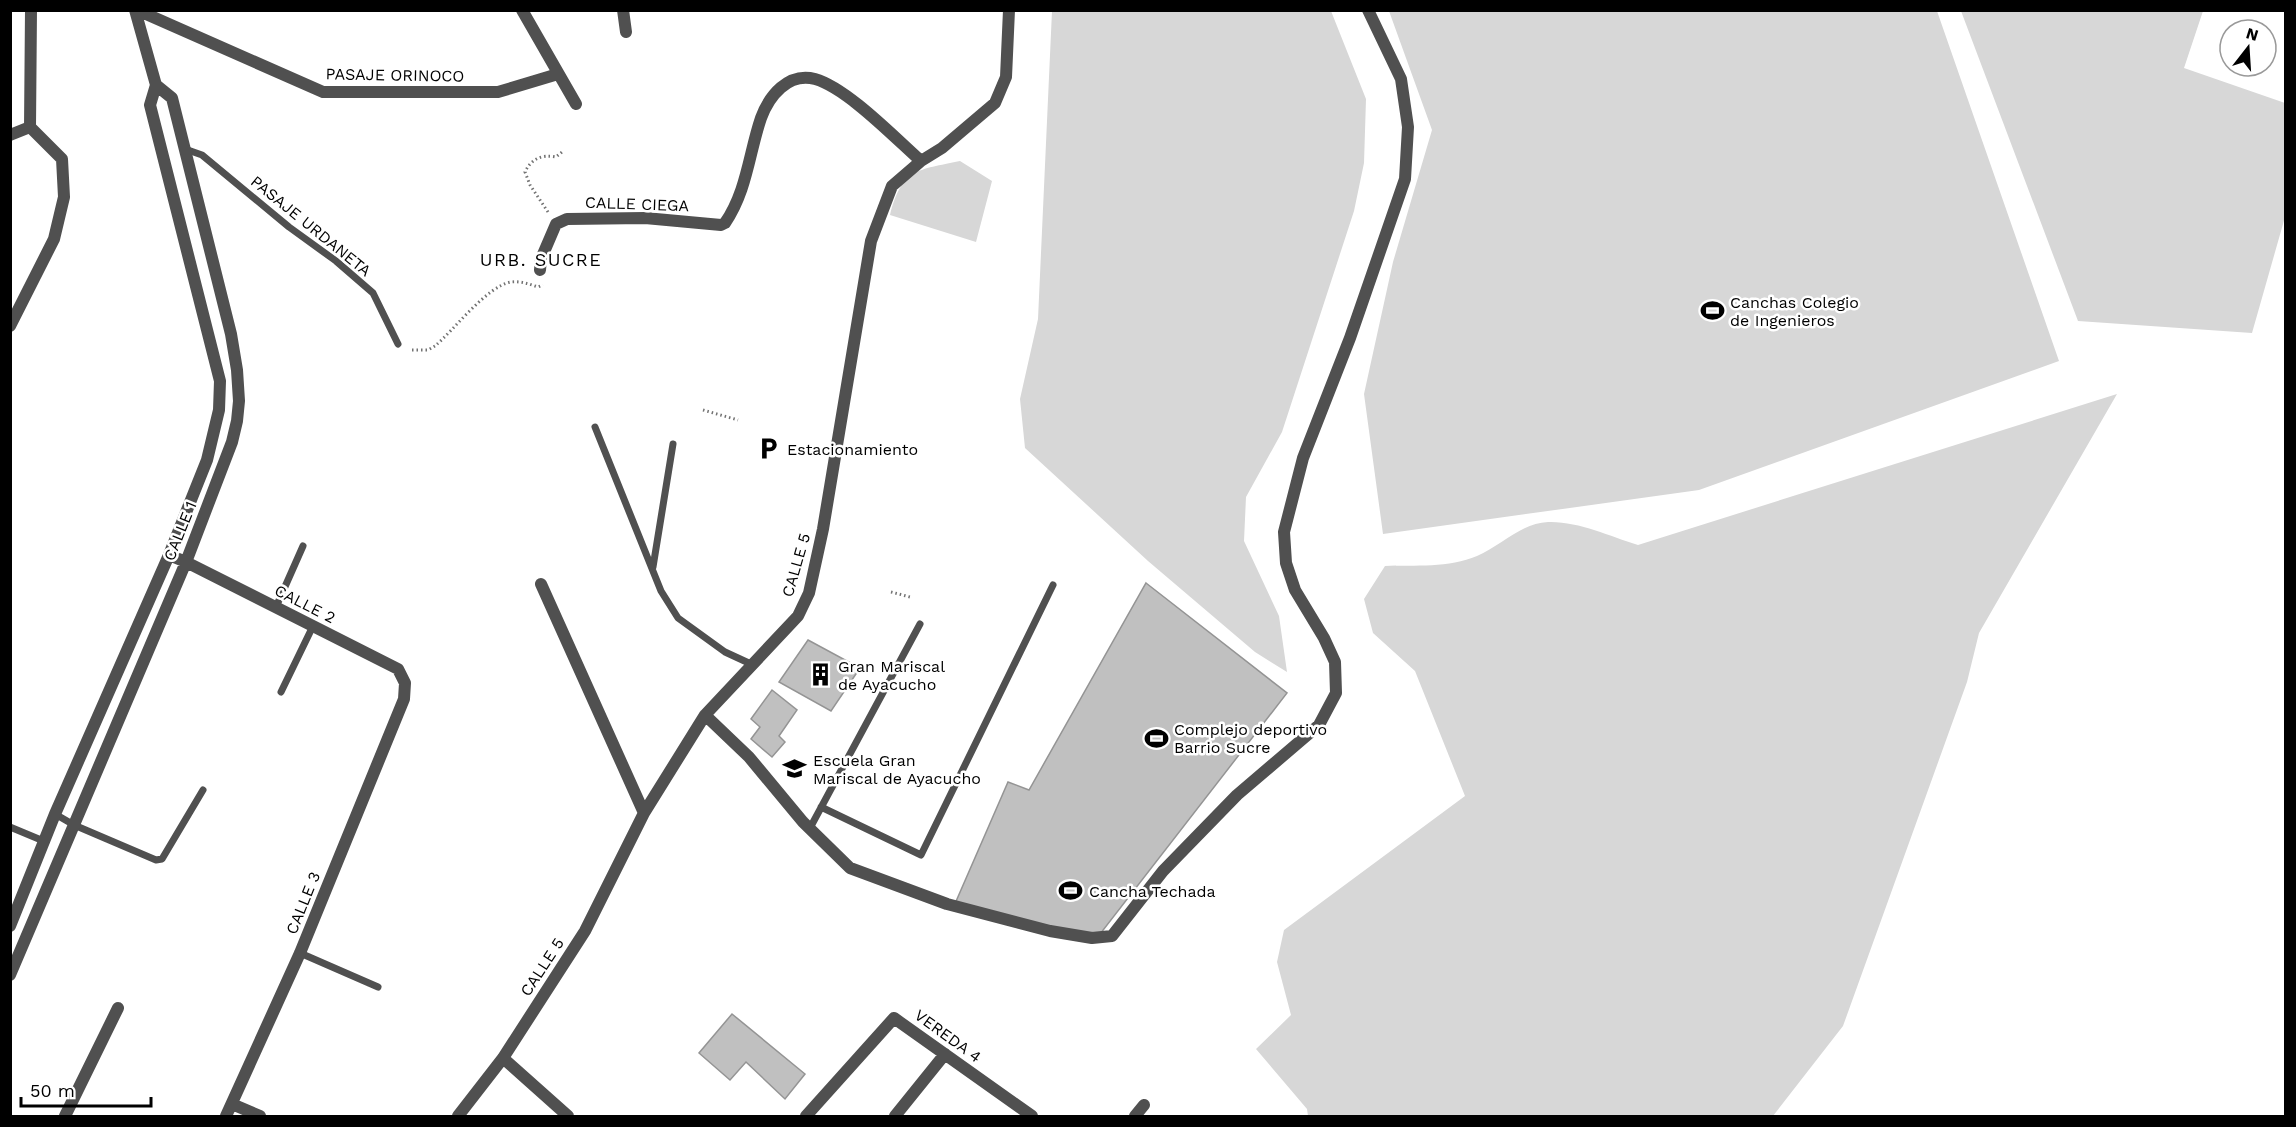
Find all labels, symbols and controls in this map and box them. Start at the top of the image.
north arrow [2218,18,2278,78]
text: N [2244,23,2261,45]
street label: PASAJE ORINOCO [325,64,465,86]
street label: PASAJE URDANETA [247,172,375,281]
street label: CALLE CIEGA [585,193,690,215]
district label: URB. SUCRE [480,249,602,270]
place label: Canchas Colegio de Ingenieros [1730,293,1859,330]
sports icon: Canchas Colegio de Ingenieros [1699,298,1725,324]
parking icon: Estacionamiento [756,436,782,462]
place label: Estacionamiento [787,440,918,459]
street label: CALLE 1 [160,499,200,563]
street label: CALLE 5 [778,531,814,599]
street label: CALLE 2 [271,581,339,627]
place label: Gran Mariscal de Ayacucho [838,657,945,694]
building icon: Gran Mariscal de Ayacucho [807,662,833,688]
place label: Complejo deportivo Barrio Sucre [1174,720,1327,757]
sports icon: Complejo deportivo Barrio Sucre [1143,725,1169,751]
place label: Escuela Gran Mariscal de Ayacucho [813,751,981,788]
school or university icon: Escuela Gran Mariscal de Ayacucho [782,756,808,782]
street label: CALLE 3 [282,869,324,937]
sports icon: Cancha Techada [1058,878,1084,904]
place label: Cancha Techada [1089,882,1216,901]
street label: CALLE 5 [516,934,568,1000]
street label: VEREDA 4 [911,1005,985,1067]
scale bar [21,1070,152,1108]
text: 50 m [30,1080,75,1101]

